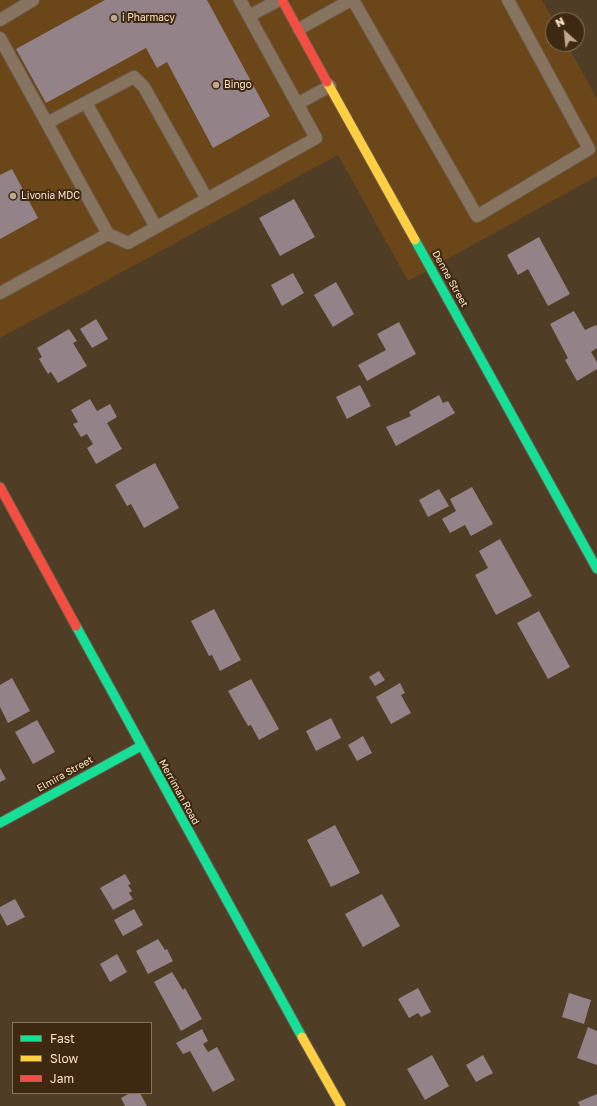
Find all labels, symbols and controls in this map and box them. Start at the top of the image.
place label: i Pharmacy [122,12,175,24]
north arrow [545,12,585,52]
marker: i Pharmacy [109,13,119,23]
text: N [553,14,566,29]
place label: Bingo [224,79,252,91]
marker: Bingo [211,80,221,90]
place label: Livonia MDC [21,190,80,202]
marker: Livonia MDC [8,191,18,201]
street label: Denne Street [429,249,471,309]
street label: Elmira Street [35,754,95,794]
street label: Merriman Road [156,757,202,827]
legend [12,1022,152,1094]
text: Fast [50,1031,75,1046]
text: Slow [50,1051,78,1066]
text: Jam [50,1071,74,1086]

